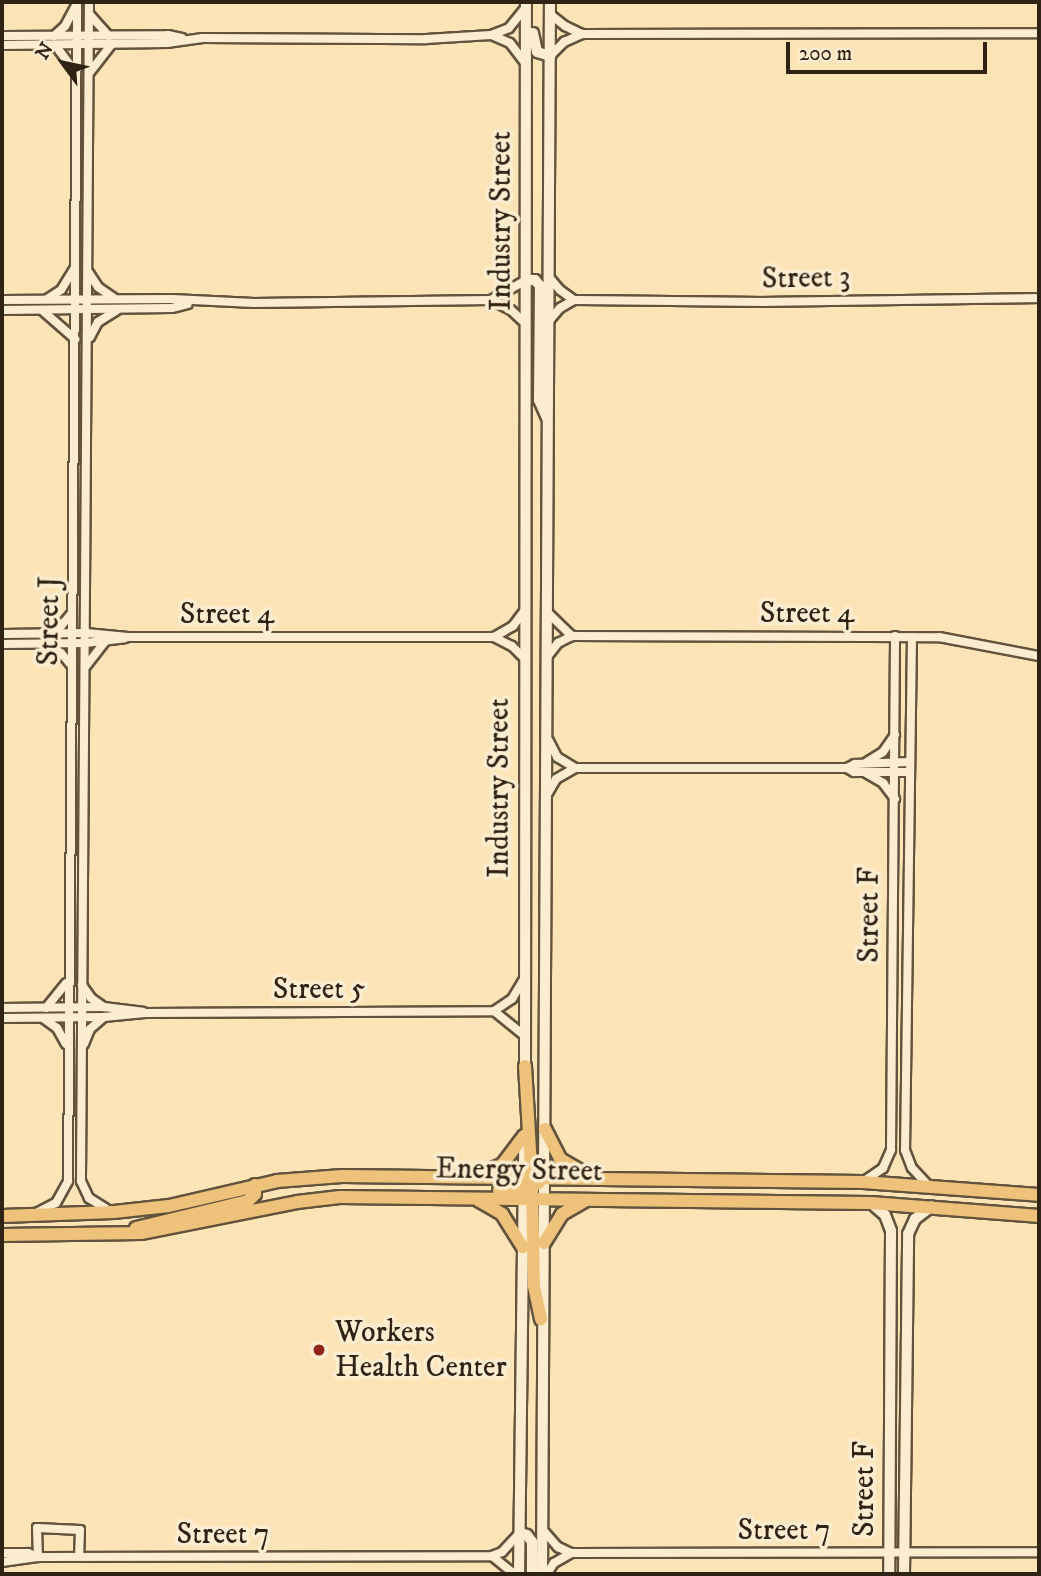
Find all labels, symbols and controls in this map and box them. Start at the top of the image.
north arrow [28,28,98,98]
scale bar [789,28,990,72]
text: N [31,38,59,64]
text: 200 m [799,41,852,67]
street label: Industry Street [484,131,520,311]
street label: Street 3 [761,260,851,298]
street label: Street J [31,576,69,666]
street label: Street 4 [760,596,854,632]
street label: Street 4 [180,597,274,633]
street label: Industry Street [482,698,518,878]
street label: Street F [852,867,888,963]
street label: Street 5 [273,972,365,1008]
street label: Energy Street [435,1152,603,1190]
place label: Workers Health Center [335,1315,507,1386]
marker: Workers Health Center [309,1340,329,1360]
street label: Street F [847,1441,883,1537]
street label: Street 7 [737,1513,831,1549]
street label: Street 7 [176,1517,270,1553]

